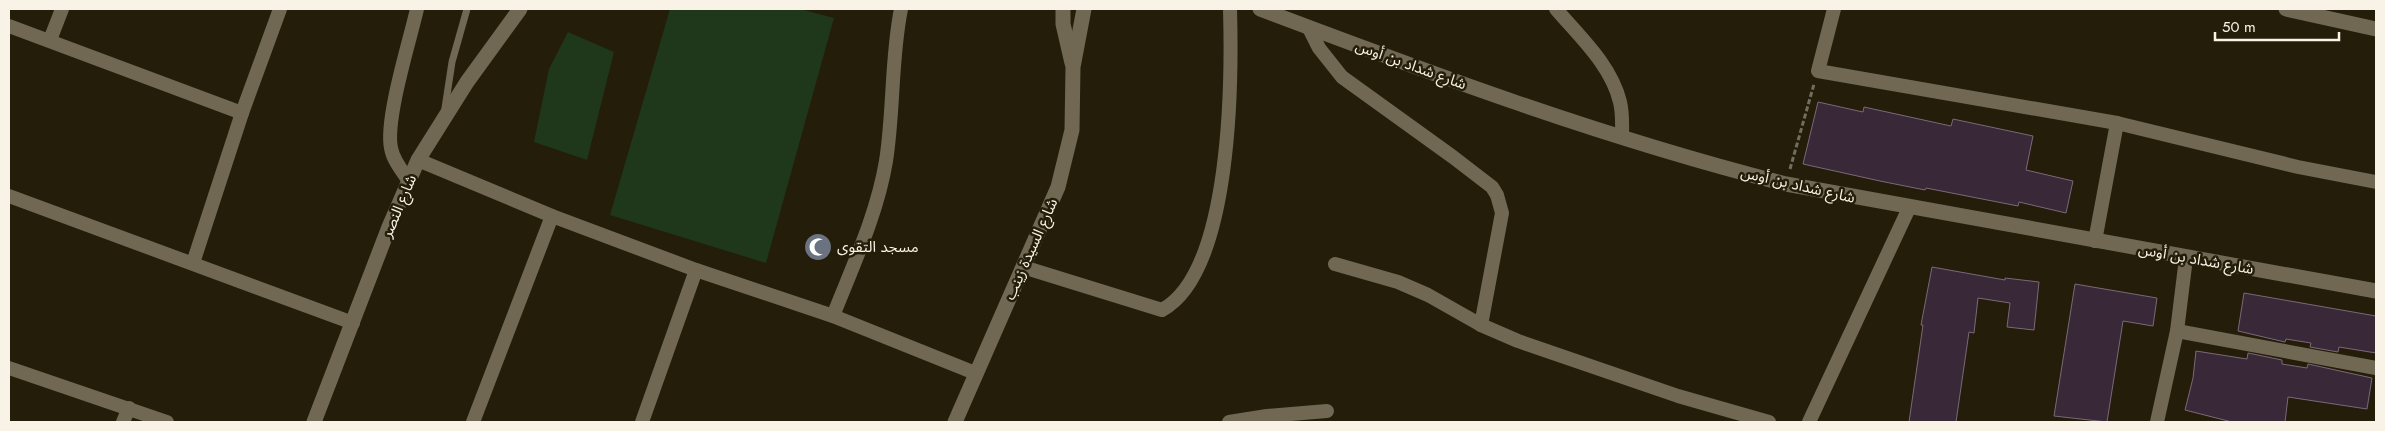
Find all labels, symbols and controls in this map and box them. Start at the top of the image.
scale bar [2215,10,2339,42]
text: 50 m [2222,16,2256,38]
street label: شارع شداد بن أوس [1352,35,1470,96]
street label: شارع شداد بن أوس [1739,161,1857,210]
street label: شارع النصر [375,171,423,242]
street label: شارع السيدة زينب [999,194,1064,304]
mosque icon: مسجد التقوى [803,232,833,262]
place label: مسجد التقوى [837,236,919,258]
street label: شارع شداد بن أوس [2137,238,2256,281]

